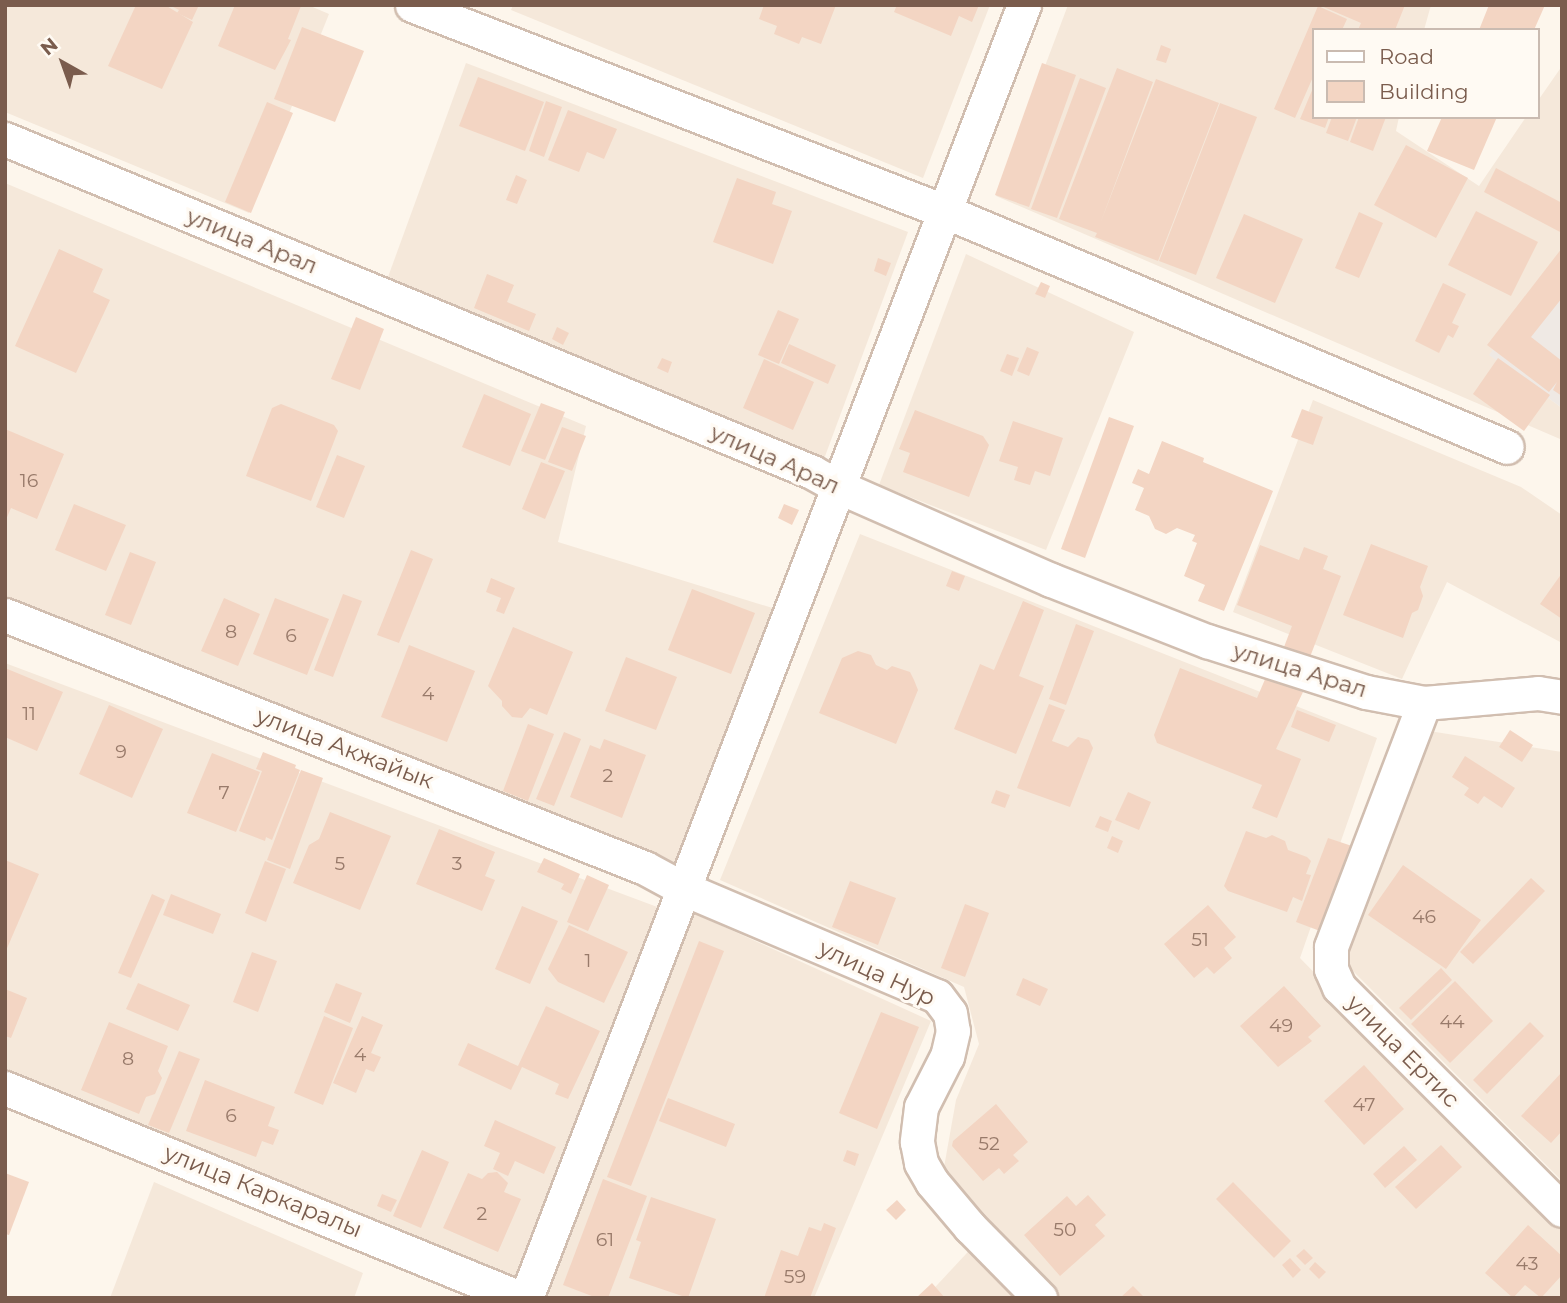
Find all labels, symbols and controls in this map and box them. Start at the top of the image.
north arrow [28,28,98,98]
legend [1312,28,1539,119]
text: N [36,33,62,60]
text: Road [1379,44,1434,69]
text: Building [1379,79,1469,104]
street label: улица Арал [183,202,321,280]
street label: улица Арал [706,418,844,500]
house number: 16 [20,470,38,492]
house number: 8 [225,621,237,643]
house number: 6 [285,625,297,647]
street label: улица Арал [1230,637,1370,703]
house number: 4 [422,683,434,705]
street label: улица Акжайык [252,701,438,795]
house number: 11 [22,703,36,725]
house number: 9 [115,741,127,763]
house number: 2 [603,765,613,787]
house number: 7 [218,782,230,804]
house number: 5 [335,853,345,875]
house number: 3 [452,853,462,875]
house number: 46 [1412,906,1436,928]
house number: 51 [1191,929,1209,951]
street label: улица Нур [814,934,940,1012]
house number: 1 [585,950,591,972]
street label: улица Ертис [1341,989,1465,1113]
house number: 44 [1439,1011,1465,1033]
house number: 49 [1269,1015,1293,1037]
house number: 4 [354,1044,366,1066]
house number: 8 [122,1048,134,1070]
house number: 47 [1353,1094,1375,1116]
house number: 6 [225,1105,237,1127]
house number: 52 [978,1133,1000,1155]
street label: улица Каркаралы [160,1139,366,1243]
house number: 2 [477,1203,487,1225]
house number: 50 [1053,1219,1077,1241]
house number: 61 [596,1229,614,1251]
house number: 43 [1516,1253,1538,1275]
house number: 59 [784,1266,806,1288]

